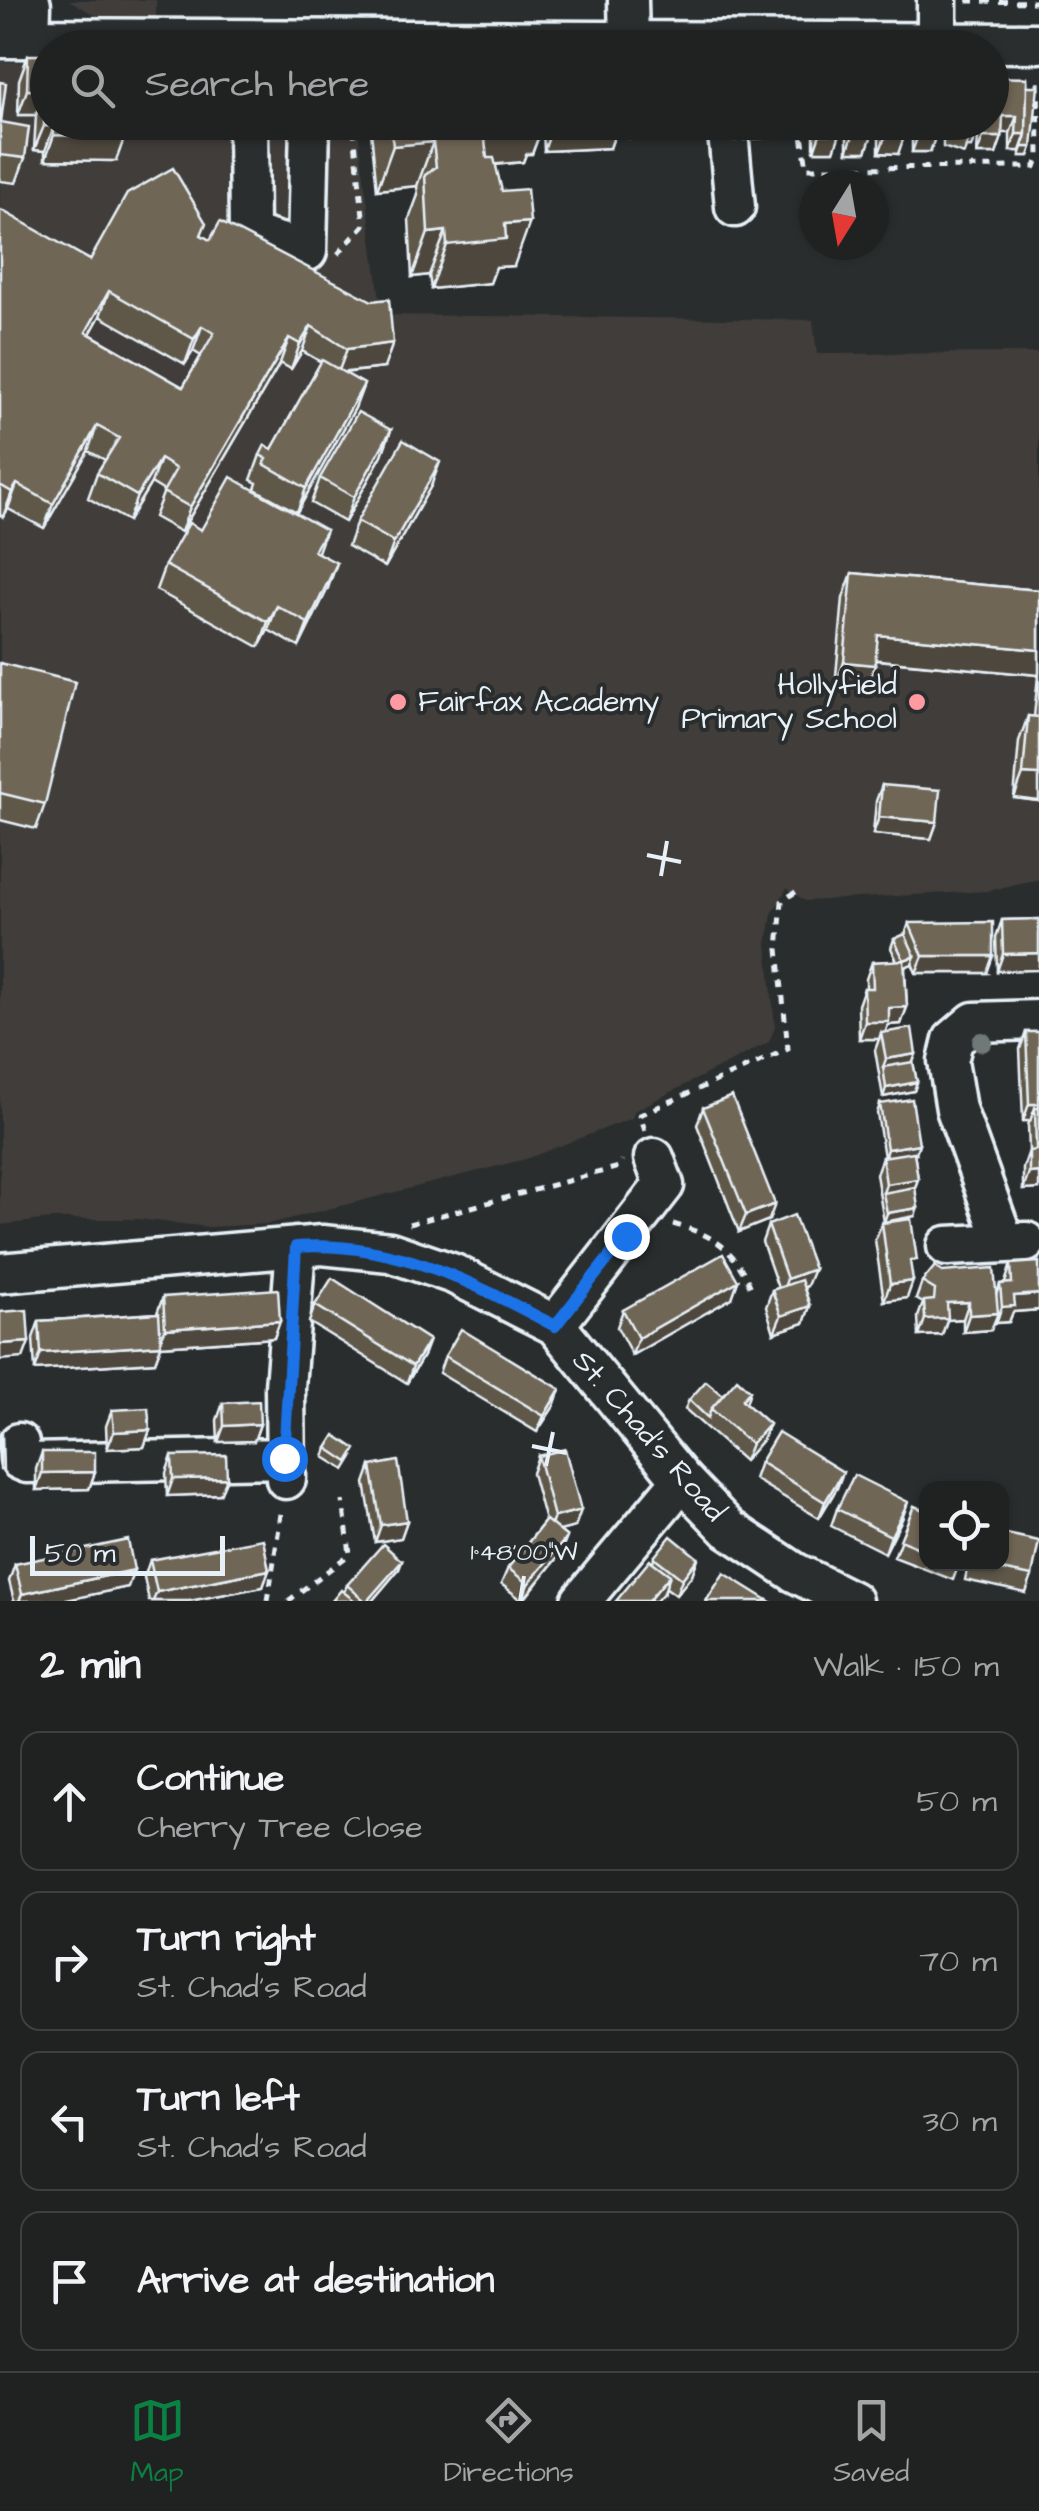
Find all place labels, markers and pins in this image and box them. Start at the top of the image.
place label: Hollyfield Primary School [682,664,897,741]
place label: Fairfax Academy [418,681,659,724]
marker: Fairfax Academy [387,691,409,713]
marker: Hollyfield Primary School [906,691,928,713]

